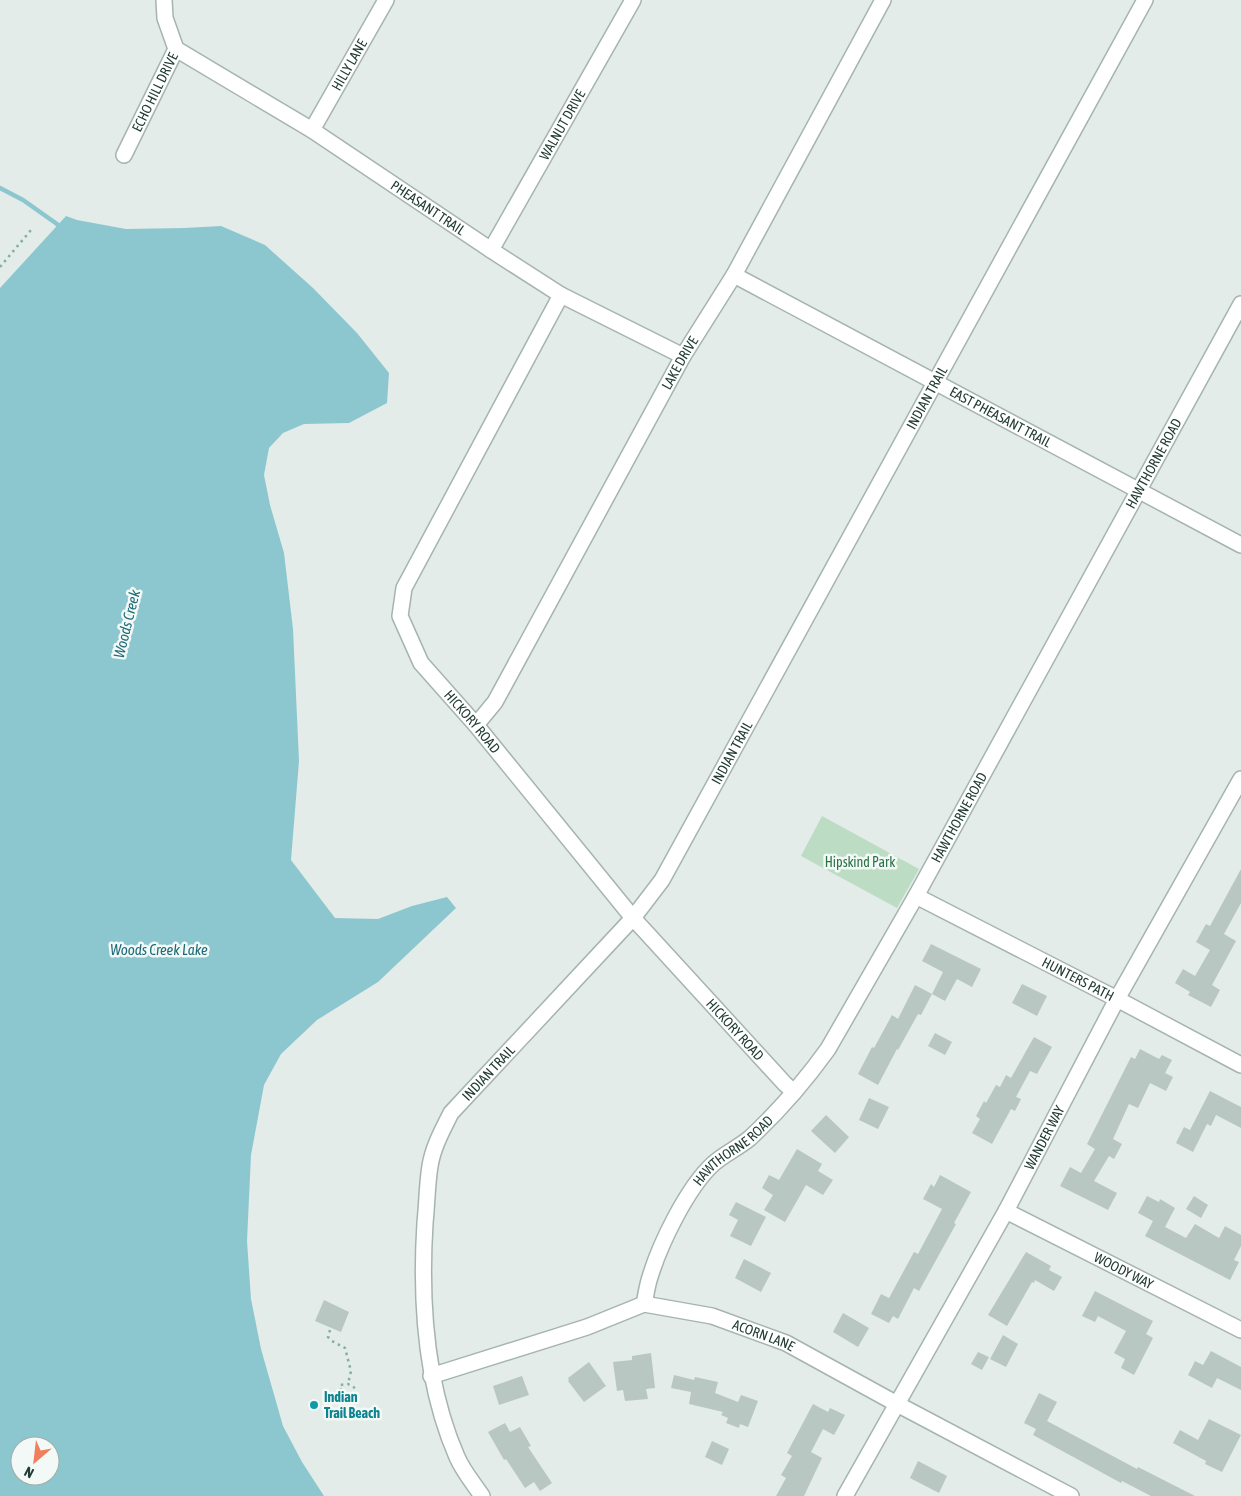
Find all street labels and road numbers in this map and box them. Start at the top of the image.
street label: HILLY LANE [328,36,370,93]
street label: ECHO HILL DRIVE [129,50,181,134]
street label: WALNUT DRIVE [536,87,588,163]
street label: PHEASANT TRAIL [388,177,469,239]
street label: LAKE DRIVE [658,333,701,392]
street label: INDIAN TRAIL [903,363,951,432]
street label: EAST PHEASANT TRAIL [947,383,1055,451]
street label: HAWTHORNE ROAD [1122,415,1185,511]
street label: HICKORY ROAD [441,687,504,756]
street label: INDIAN TRAIL [708,718,756,787]
street label: HAWTHORNE ROAD [928,770,990,865]
street label: HUNTERS PATH [1039,954,1117,1004]
street label: HICKORY ROAD [703,996,767,1064]
street label: INDIAN TRAIL [459,1042,518,1104]
street label: WANDER WAY [1021,1102,1068,1172]
street label: HAWTHORNE ROAD [690,1112,776,1189]
street label: WOODY WAY [1091,1249,1157,1293]
street label: ACORN LANE [730,1316,797,1354]

